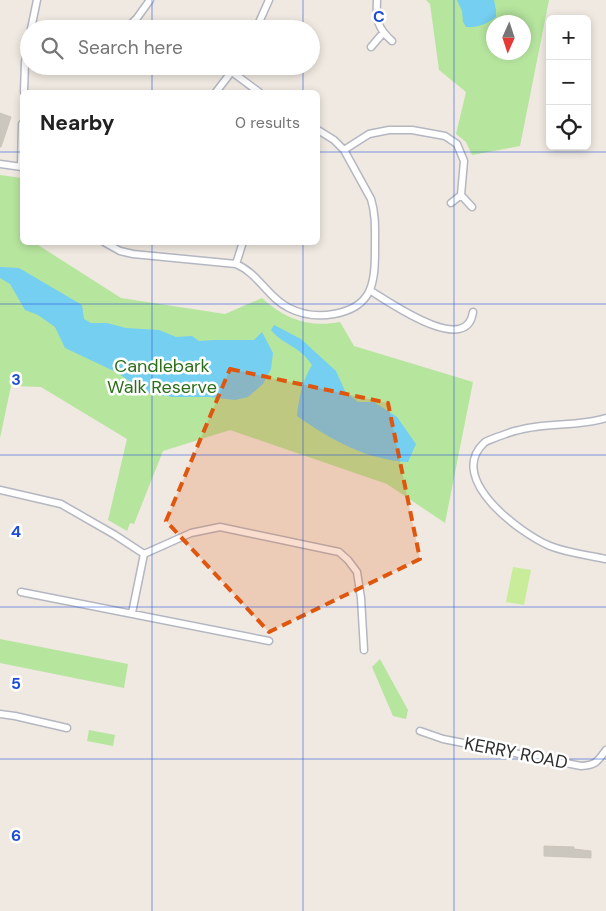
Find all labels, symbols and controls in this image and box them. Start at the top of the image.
text: C [373,6,385,27]
north arrow [486,15,531,60]
map controls [546,15,591,150]
button: + [546,15,591,60]
search box [20,20,320,75]
icon: search [38,34,66,62]
text: Search here [78,35,183,60]
button: − [546,60,591,105]
button: locate [546,105,591,150]
text: Nearby [40,109,114,137]
text: 0 results [235,112,300,133]
park label: Candlebark Walk Reserve [107,354,217,399]
text: 3 [11,369,21,390]
text: 4 [11,521,21,542]
text: 5 [11,673,21,694]
street label: KERRY ROAD [462,731,570,775]
text: 6 [11,825,21,846]

